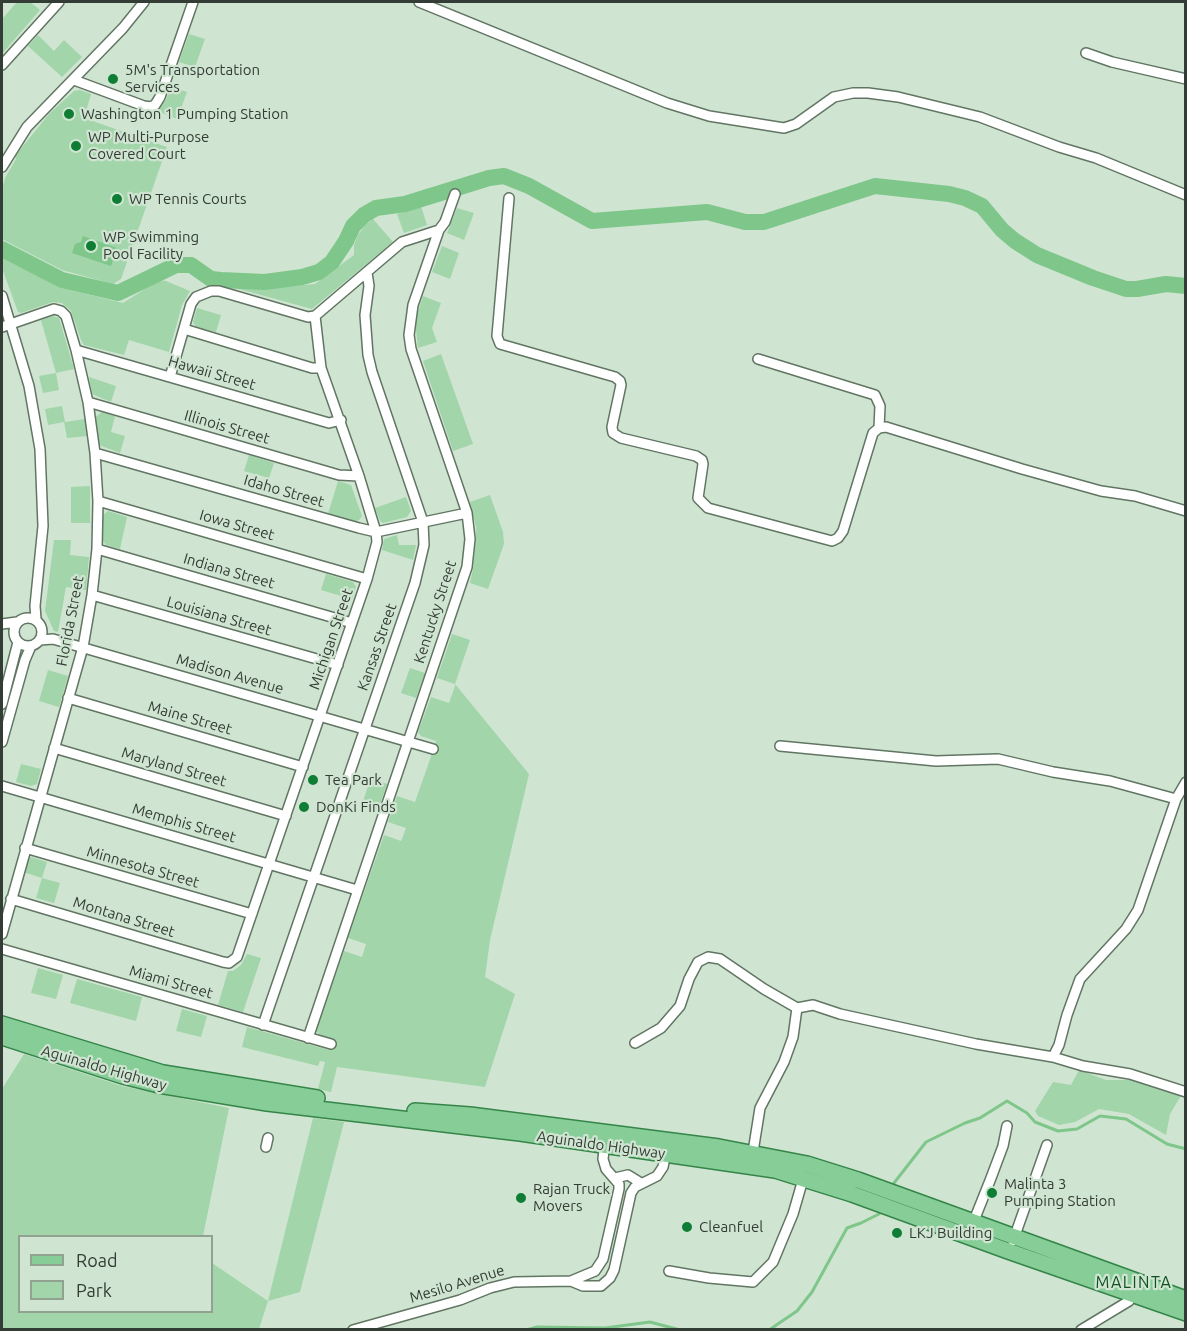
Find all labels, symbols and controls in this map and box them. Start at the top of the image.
place label: 5M's Transportation Services [125,61,260,96]
marker: 5M's Transportation Services [106,72,120,86]
place label: Washington 1 Pumping Station [81,105,289,123]
marker: Washington 1 Pumping Station [62,107,76,121]
place label: WP Multi-Purpose Covered Court [88,128,209,163]
marker: WP Multi-Purpose Covered Court [69,139,83,153]
place label: WP Tennis Courts [129,190,246,208]
marker: WP Tennis Courts [110,192,124,206]
place label: WP Swimming Pool Facility [103,228,199,263]
marker: WP Swimming Pool Facility [84,239,98,253]
street label: Hawaii Street [166,352,258,394]
street label: Illinois Street [182,406,272,448]
street label: Idaho Street [242,471,326,511]
street label: Iowa Street [197,506,277,544]
street label: Indiana Street [181,549,277,593]
street label: Kentucky Street [410,558,460,666]
street label: Florida Street [52,574,88,668]
street label: Michigan Street [305,586,357,692]
street label: Louisiana Street [165,592,273,640]
street label: Kansas Street [354,601,400,693]
street label: Madison Avenue [174,650,286,698]
street label: Maine Street [146,697,234,739]
street label: Maryland Street [119,743,229,791]
place label: Tea Park [325,771,382,789]
marker: Tea Park [306,773,320,787]
place label: DonKi Finds [316,798,396,816]
street label: Memphis Street [130,800,238,846]
marker: DonKi Finds [297,800,311,814]
street label: Minnesota Street [85,842,201,892]
street label: Montana Street [71,893,177,941]
street label: Miami Street [127,961,215,1003]
street label: Aguinaldo Highway [39,1041,169,1095]
street label: Aguinaldo Highway [536,1127,666,1163]
place label: Malinta 3 Pumping Station [1004,1175,1116,1210]
place label: Rajan Truck Movers [533,1180,610,1215]
marker: Malinta 3 Pumping Station [985,1186,999,1200]
marker: Rajan Truck Movers [514,1191,528,1205]
place label: Cleanfuel [699,1218,763,1236]
marker: Cleanfuel [680,1220,694,1234]
place label: LKJ Building [909,1224,992,1242]
marker: LKJ Building [890,1226,904,1240]
legend [18,1235,213,1313]
text: Road [76,1250,118,1270]
street label: Mesilo Avenue [407,1261,507,1307]
district label: MALINTA [1096,1273,1172,1293]
text: Park [76,1280,112,1300]

